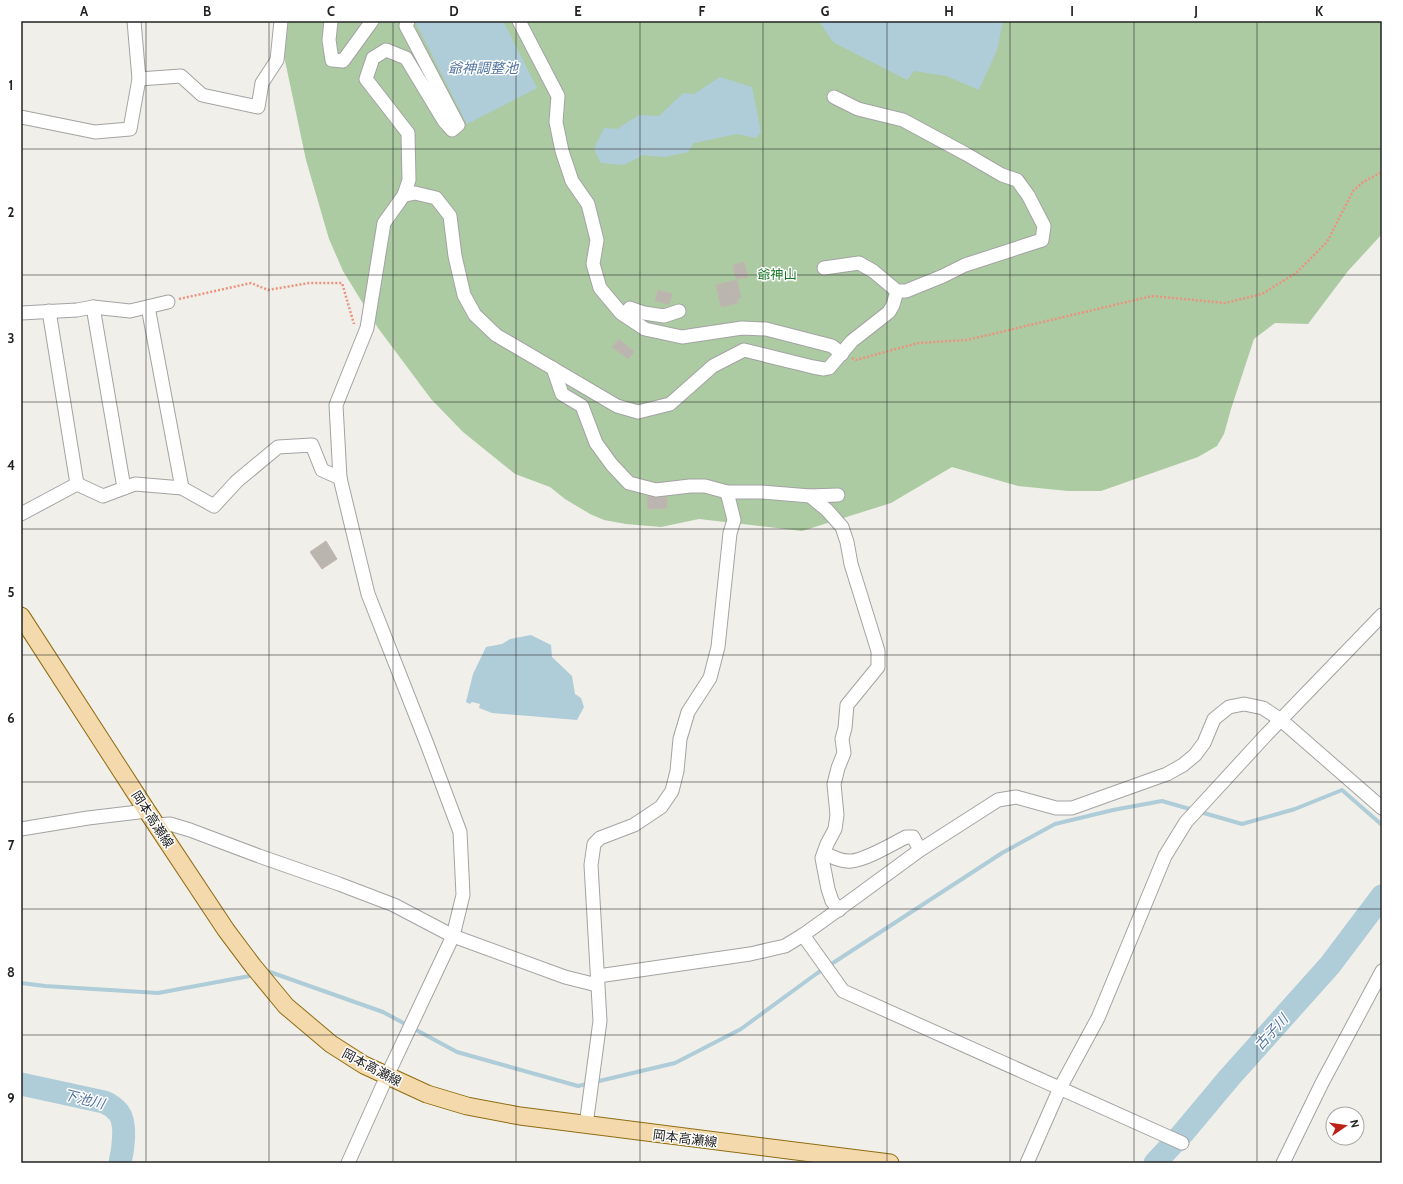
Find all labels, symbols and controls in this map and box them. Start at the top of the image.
text: A [80,3,89,19]
text: B [203,3,211,19]
text: C [327,3,335,19]
text: D [449,3,459,19]
text: E [574,3,582,19]
text: F [699,3,706,19]
text: G [821,3,830,19]
text: H [944,3,954,19]
text: I [1070,3,1074,19]
text: J [1193,3,1198,19]
text: K [1315,3,1324,19]
water label: 爺神調整池 [448,59,520,77]
text: 1 [9,77,13,93]
text: 2 [8,204,15,220]
park label: 爺神山 [757,266,797,282]
text: 3 [7,330,15,346]
text: 4 [7,457,15,473]
text: 5 [8,584,15,600]
text: 6 [7,710,15,726]
street label: 岡本高瀬線 [129,787,177,851]
text: 7 [8,837,15,853]
text: 8 [7,964,15,980]
water label: 古子川 [1250,1009,1293,1054]
street label: 岡本高瀬線 [340,1045,404,1089]
water label: 下池川 [61,1085,108,1113]
text: 9 [7,1090,15,1106]
north arrow [1325,1106,1365,1146]
text: N [1347,1118,1362,1129]
street label: 岡本高瀬線 [652,1126,718,1150]

